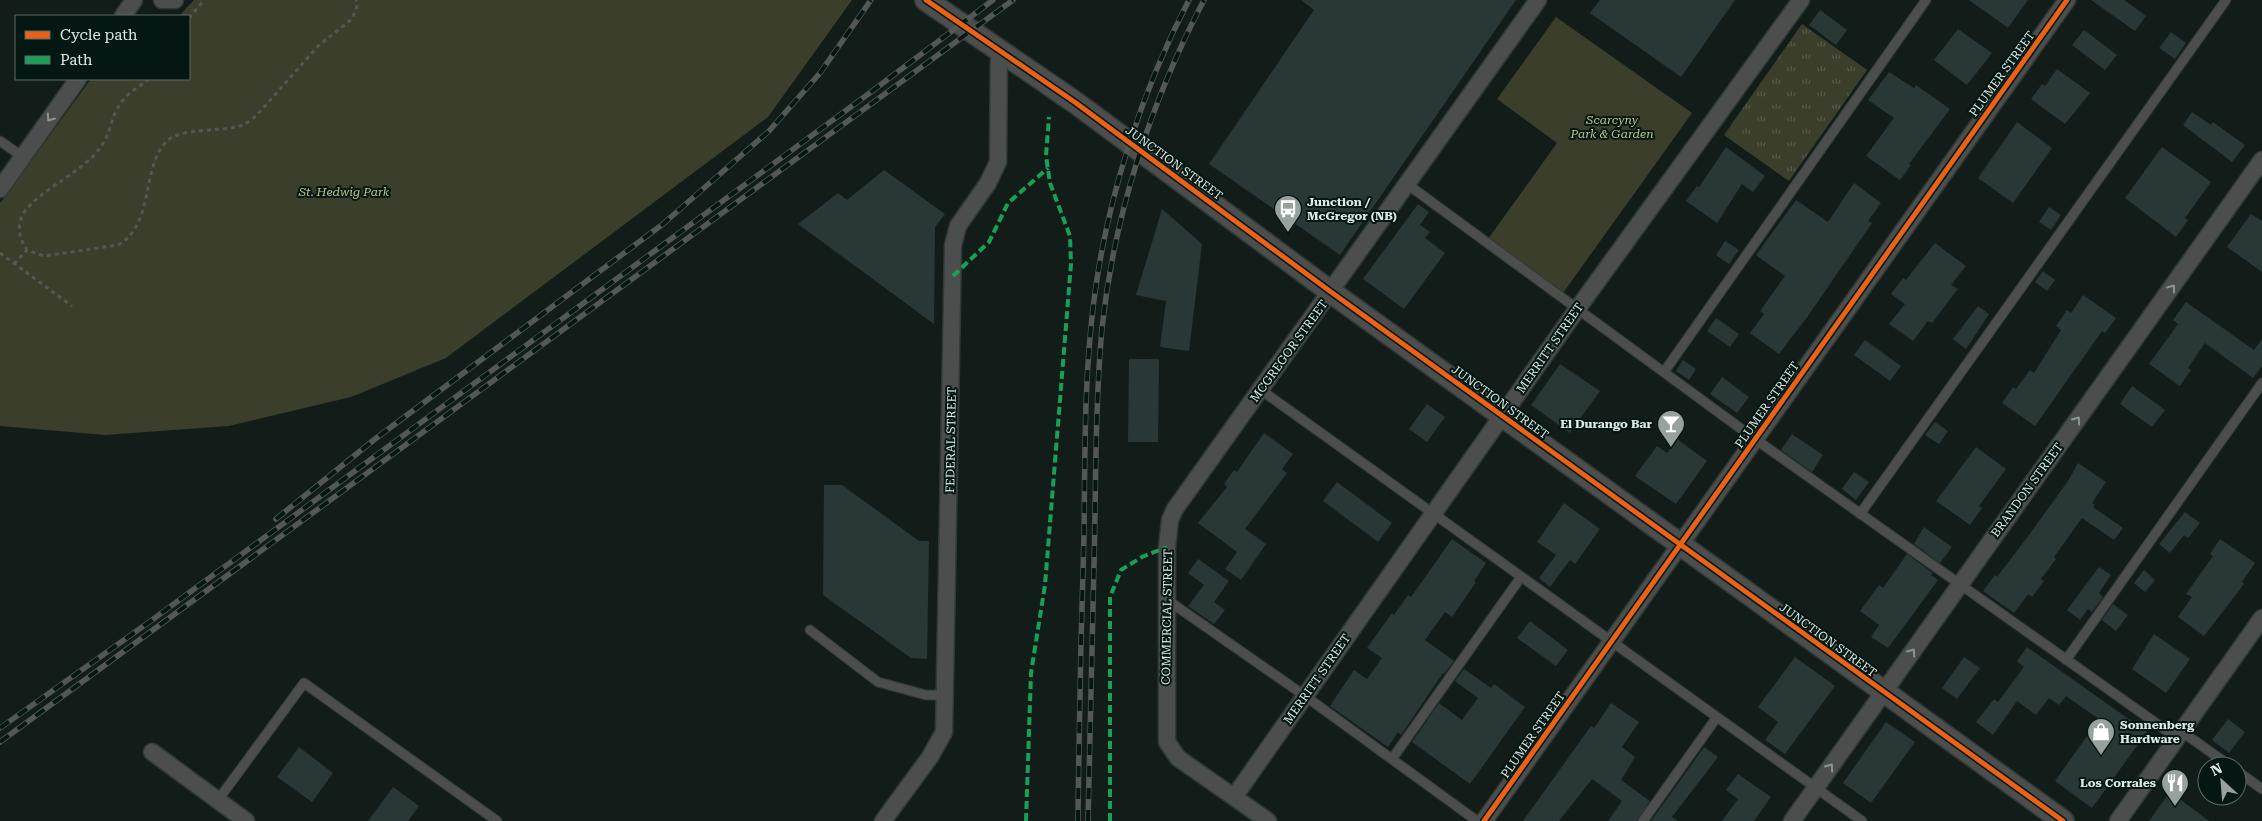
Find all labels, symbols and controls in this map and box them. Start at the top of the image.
legend [15,15,190,80]
text: Cycle path [60,26,138,44]
street label: PLUMER STREET [1966,29,2038,119]
text: Path [60,51,93,69]
one-way arrow [47,113,56,122]
park label: Scarcyny Park & Garden [1569,113,1654,141]
street label: JUNCTION STREET [1123,123,1225,203]
park label: St. Hedwig Park [298,185,390,199]
bus stop icon: Junction / McGregor (NB) [1273,194,1303,233]
place label: Junction / McGregor (NB) [1307,195,1397,223]
one-way arrow [2166,284,2175,294]
street label: MCGREGOR STREET [1247,297,1331,405]
street label: MERRITT STREET [1514,300,1586,396]
street label: PLUMER STREET [1732,359,1802,451]
street label: JUNCTION STREET [1449,362,1551,442]
street label: FEDERAL STREET [943,387,959,493]
bar icon: El Durango Bar [1656,409,1686,448]
one-way arrow [2071,416,2080,426]
place label: El Durango Bar [1560,417,1653,431]
street label: BRANDON STREET [1988,440,2066,540]
street label: COMMERCIAL STREET [1159,549,1175,685]
street label: JUNCTION STREET [1777,600,1879,680]
street label: MERRITT STREET [1281,631,1353,727]
one-way arrow [1906,648,1915,658]
street label: PLUMER STREET [1498,689,1568,781]
shop icon: Sonnenberg Hardware [2086,717,2116,756]
place label: Sonnenberg Hardware [2120,718,2195,746]
north arrow [2197,756,2247,806]
text: N [2208,760,2225,779]
one-way arrow [1824,763,1833,773]
restaurant icon: Los Corrales [2160,768,2190,807]
place label: Los Corrales [2080,776,2156,790]

